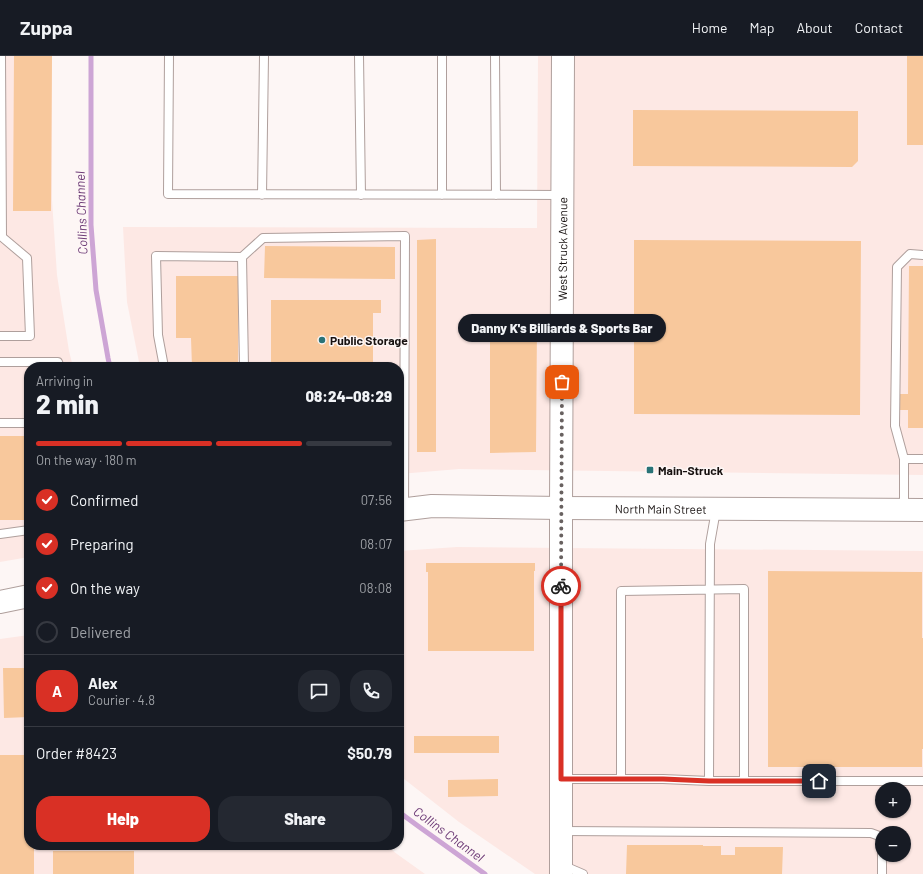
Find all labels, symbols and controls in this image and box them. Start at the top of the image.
text: Zuppa [20,16,73,39]
text: Home [692,19,728,36]
text: Map [750,19,774,36]
text: About [796,19,833,36]
text: Contact [855,19,903,36]
water label: Collins Channel [72,171,90,255]
street label: West Struck Avenue [555,197,569,301]
callout: Danny K's Billiards & Sports Bar [458,314,666,342]
text: Danny K's Billiards & Sports Bar [471,320,653,336]
place label: Public Storage [330,333,408,347]
marker: Public Storage [317,335,327,345]
pin [545,365,579,399]
icon: bag [551,371,573,393]
text: Arriving in [36,373,93,389]
text: 08:24–08:29 [306,387,392,405]
text: 2 min [36,388,99,419]
text: On the way · 180 m [36,452,137,468]
place label: Main-Struck [658,463,724,477]
marker: Main-Struck [645,465,655,475]
icon: check [36,489,58,511]
text: Confirmed [70,491,138,509]
text: 07:56 [361,492,392,508]
street label: North Main Street [615,501,707,516]
icon: check [36,533,58,555]
text: Preparing [70,535,134,553]
text: 08:07 [360,536,392,552]
courier [541,566,581,606]
icon: bike [550,575,572,597]
icon: check [36,577,58,599]
text: On the way [70,579,140,597]
text: 08:08 [359,580,392,596]
text: Delivered [70,623,131,641]
button: chat [298,670,340,712]
button: phone [350,670,392,712]
text: Alex [88,674,118,692]
text: A [52,682,62,700]
text: Courier · 4.8 [88,692,155,708]
text: Order #8423 [36,744,117,762]
text: $50.79 [347,744,392,762]
pin [802,764,836,798]
icon: home [808,770,830,792]
map controls [875,782,911,862]
button: + [875,782,911,818]
button: Help [36,796,210,842]
button: Share [218,796,392,842]
water label: Collins Channel [411,803,488,865]
button: − [875,826,911,862]

